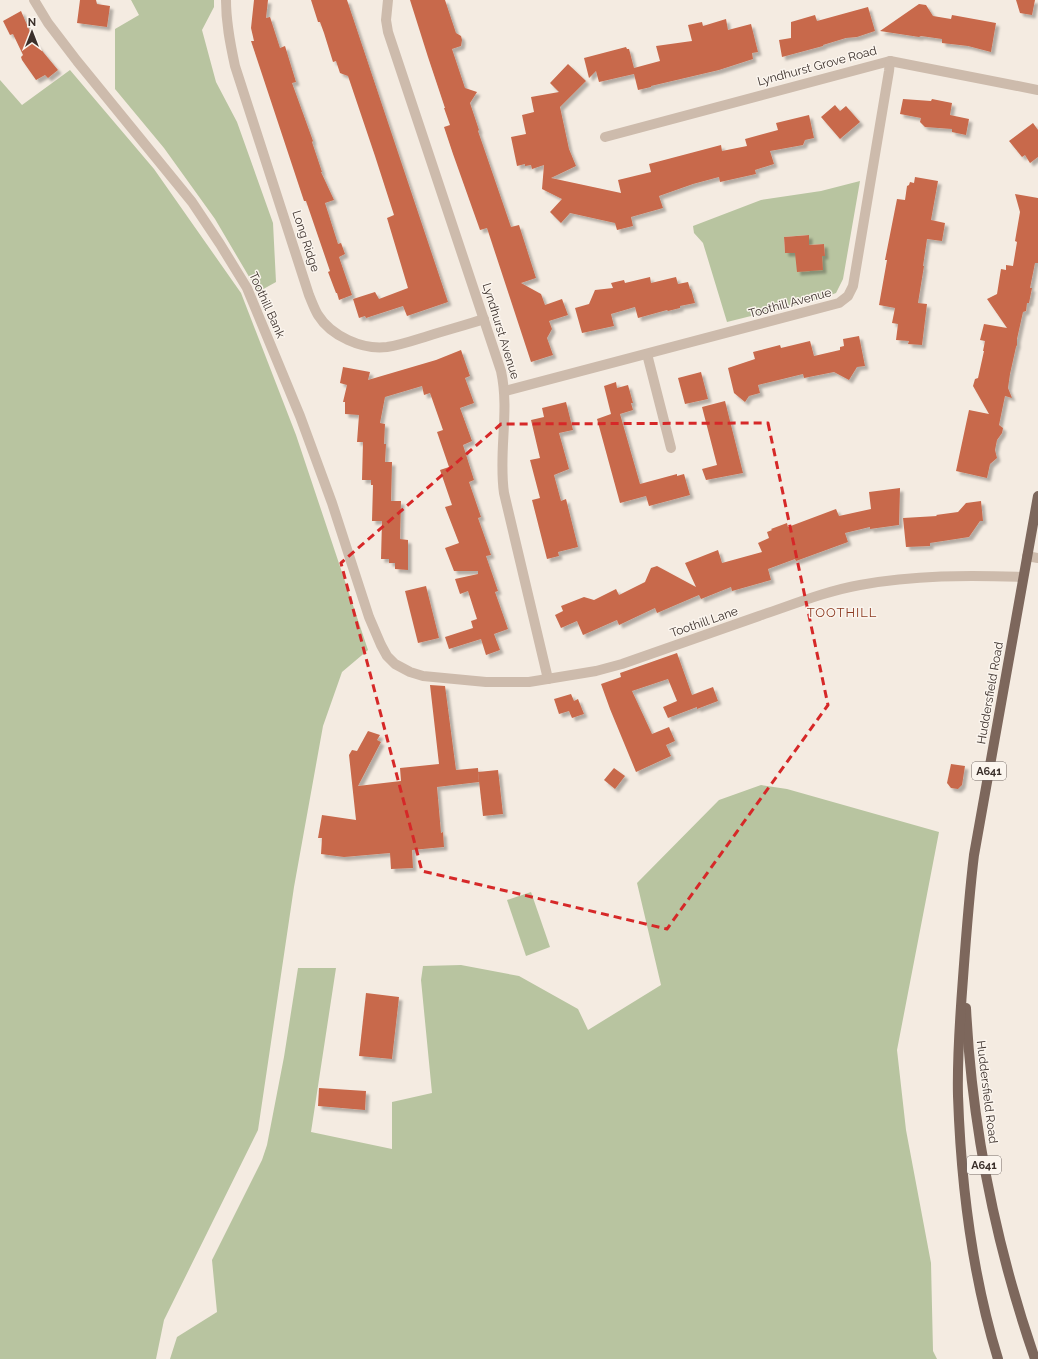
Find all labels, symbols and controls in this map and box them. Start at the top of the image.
north arrow [12,12,52,52]
text: N [28,16,36,29]
street label: Lyndhurst Grove Road [756,43,878,89]
street label: Long Ridge [289,208,323,274]
street label: Toothill Bank [246,270,288,341]
street label: Lyndhurst Avenue [480,281,522,381]
street label: Toothill Avenue [747,285,833,321]
street label: Toothill Lane [668,604,740,640]
district label: TOOTHILL [807,605,877,620]
street label: Huddersfield Road [974,641,1006,745]
road number: A641 [972,762,1006,780]
street label: Huddersfield Road [974,1040,1000,1144]
road number: A641 [967,1156,1001,1174]

